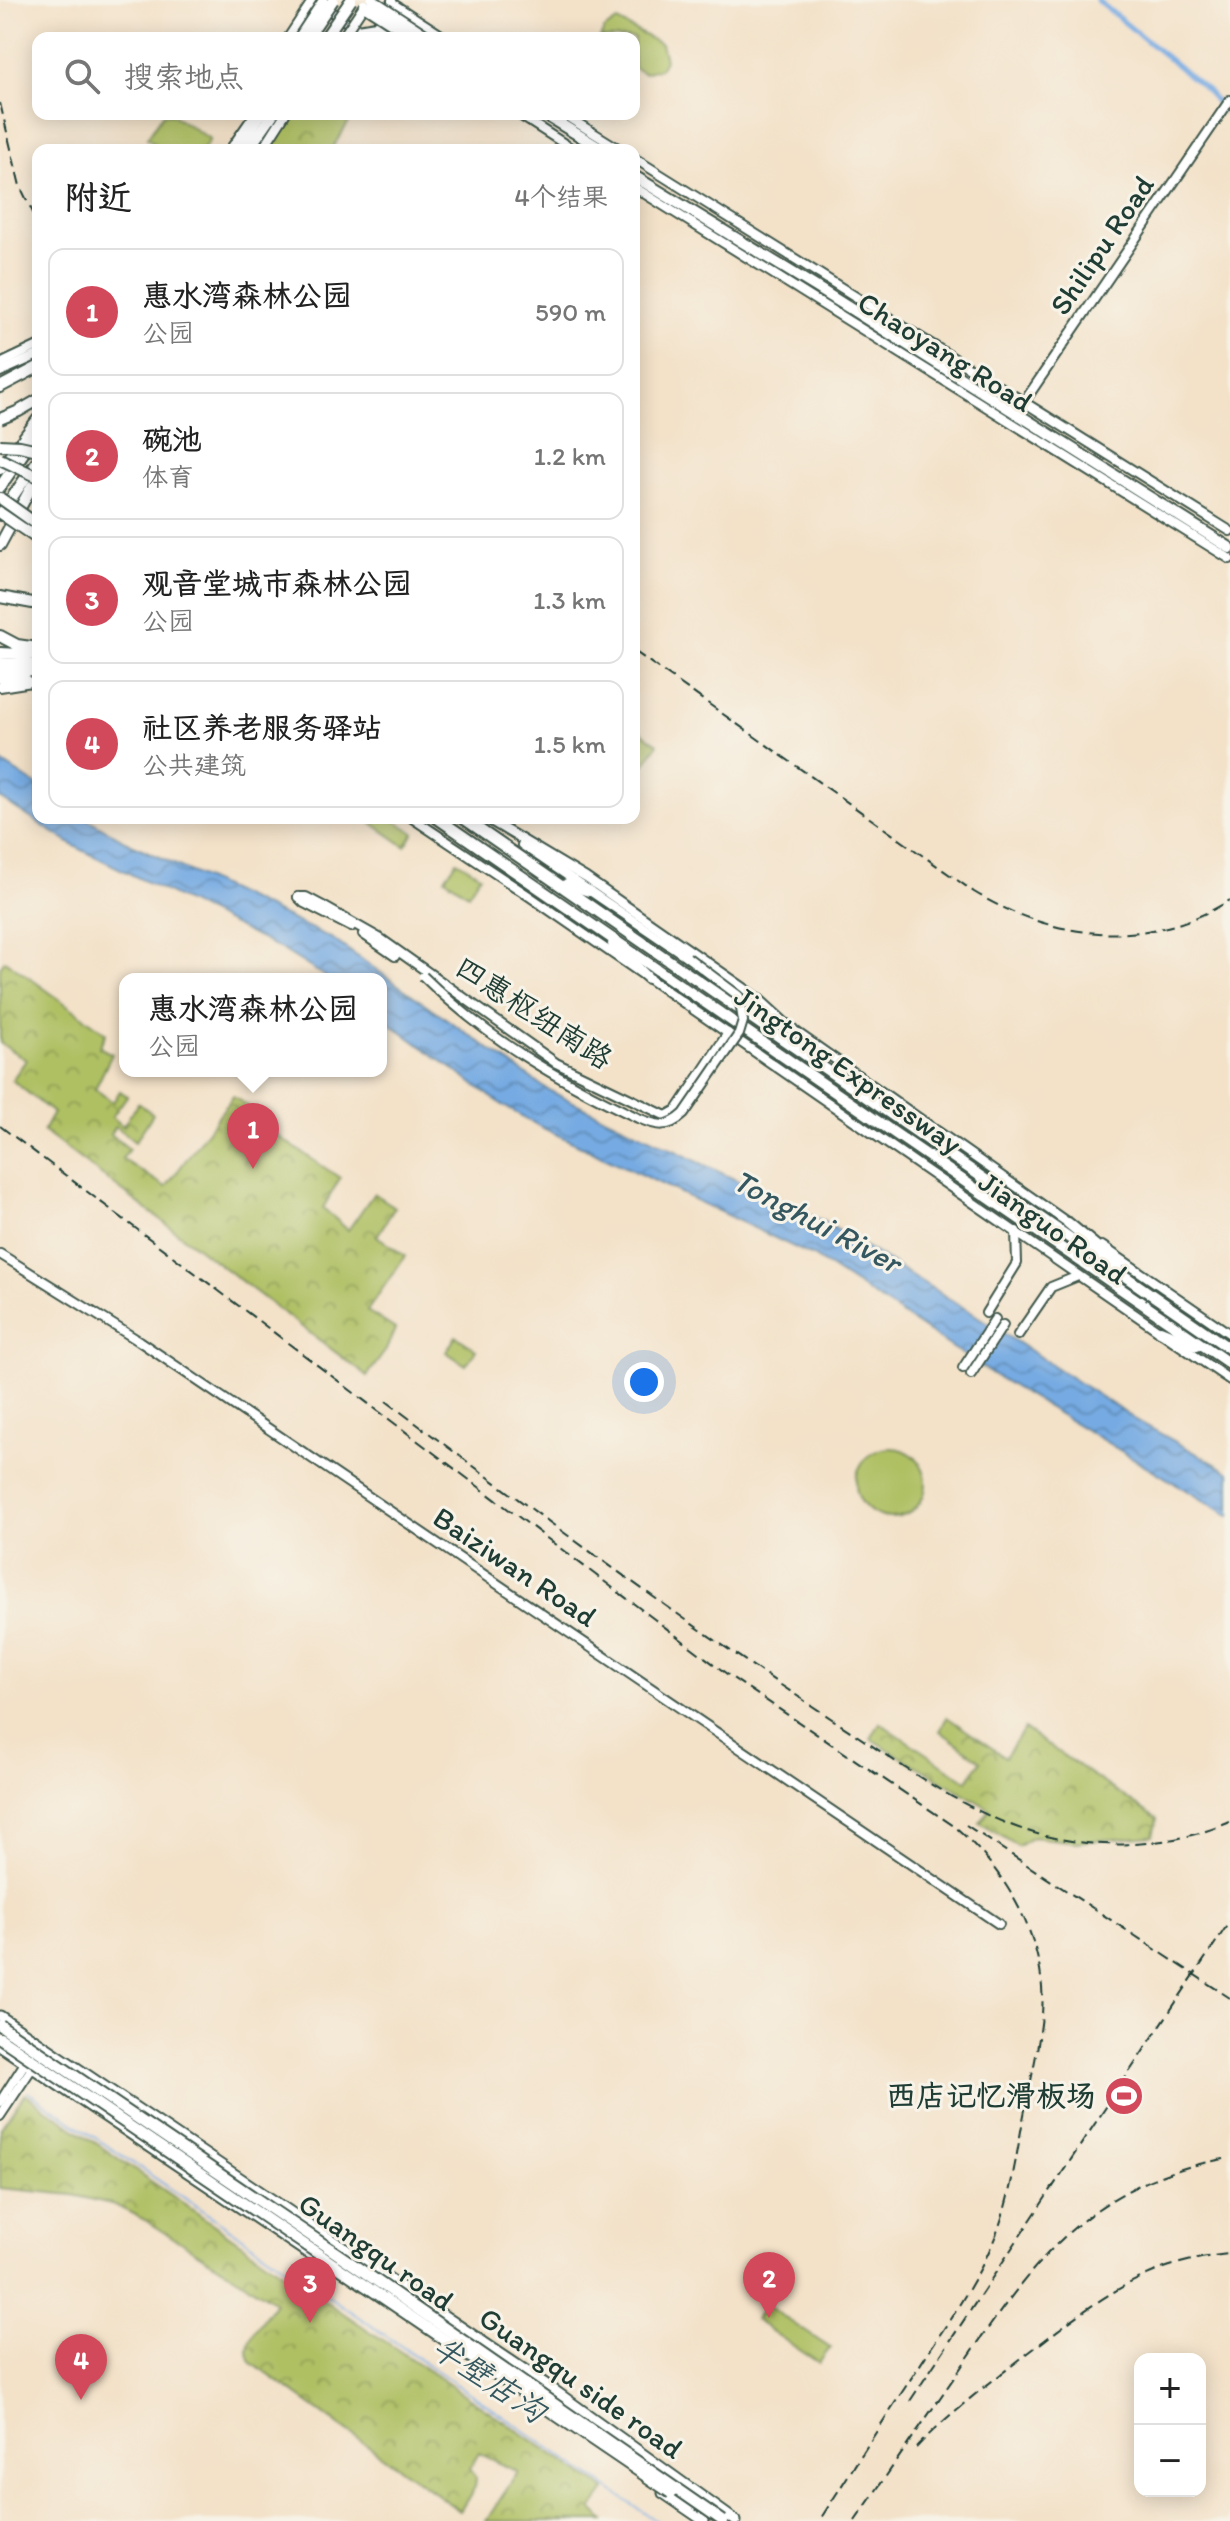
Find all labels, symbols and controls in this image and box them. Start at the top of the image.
search box [32,32,640,120]
icon: search [60,54,104,98]
text: 搜索地点 [124,58,244,95]
street label: Shilipu Road [1041,167,1162,322]
text: 附近 [64,177,132,218]
text: 4个结果 [514,181,608,213]
text: 惠水湾森林公园 [142,277,352,314]
street label: Chaoyang Road [851,283,1040,420]
text: 1 [86,296,98,328]
text: 590 m [535,296,606,328]
text: 公园 [142,317,194,349]
text: 碗池 [142,421,202,458]
text: 2 [85,440,99,472]
text: 1.2 km [534,440,606,472]
text: 体育 [142,461,194,493]
text: 观音堂城市森林公园 [142,565,412,602]
text: 3 [85,584,99,616]
text: 1.3 km [533,584,606,616]
text: 公园 [142,605,194,637]
text: 社区养老服务驿站 [142,709,382,746]
text: 4 [84,728,100,760]
text: 1.5 km [534,728,606,760]
text: 公共建筑 [142,749,246,781]
street label: 四惠枢纽南路 [449,948,620,1077]
popup [119,973,387,1077]
street label: Jingtong Expressway [727,977,969,1162]
text: 惠水湾森林公园 [148,990,358,1027]
text: 公园 [148,1030,200,1062]
pin: 1 [227,1103,279,1169]
water label: Tonghui River [726,1161,910,1283]
street label: Jianguo Road [972,1163,1135,1293]
your location [624,1362,664,1402]
street label: Baiziwan Road [426,1498,605,1635]
sports icon: 西店记忆滑板场 [1103,2075,1145,2117]
place label: 西店记忆滑板场 [886,2077,1096,2114]
street label: Guangqu road [292,2185,461,2319]
pin: 2 [743,2252,795,2318]
pin: 3 [284,2257,336,2323]
street label: Guangqu side road [472,2298,691,2467]
water label: 半壁店沟 [425,2327,555,2432]
pin: 4 [55,2334,107,2400]
map controls [1134,2353,1206,2497]
button: + [1134,2353,1206,2425]
button: − [1134,2425,1206,2497]

